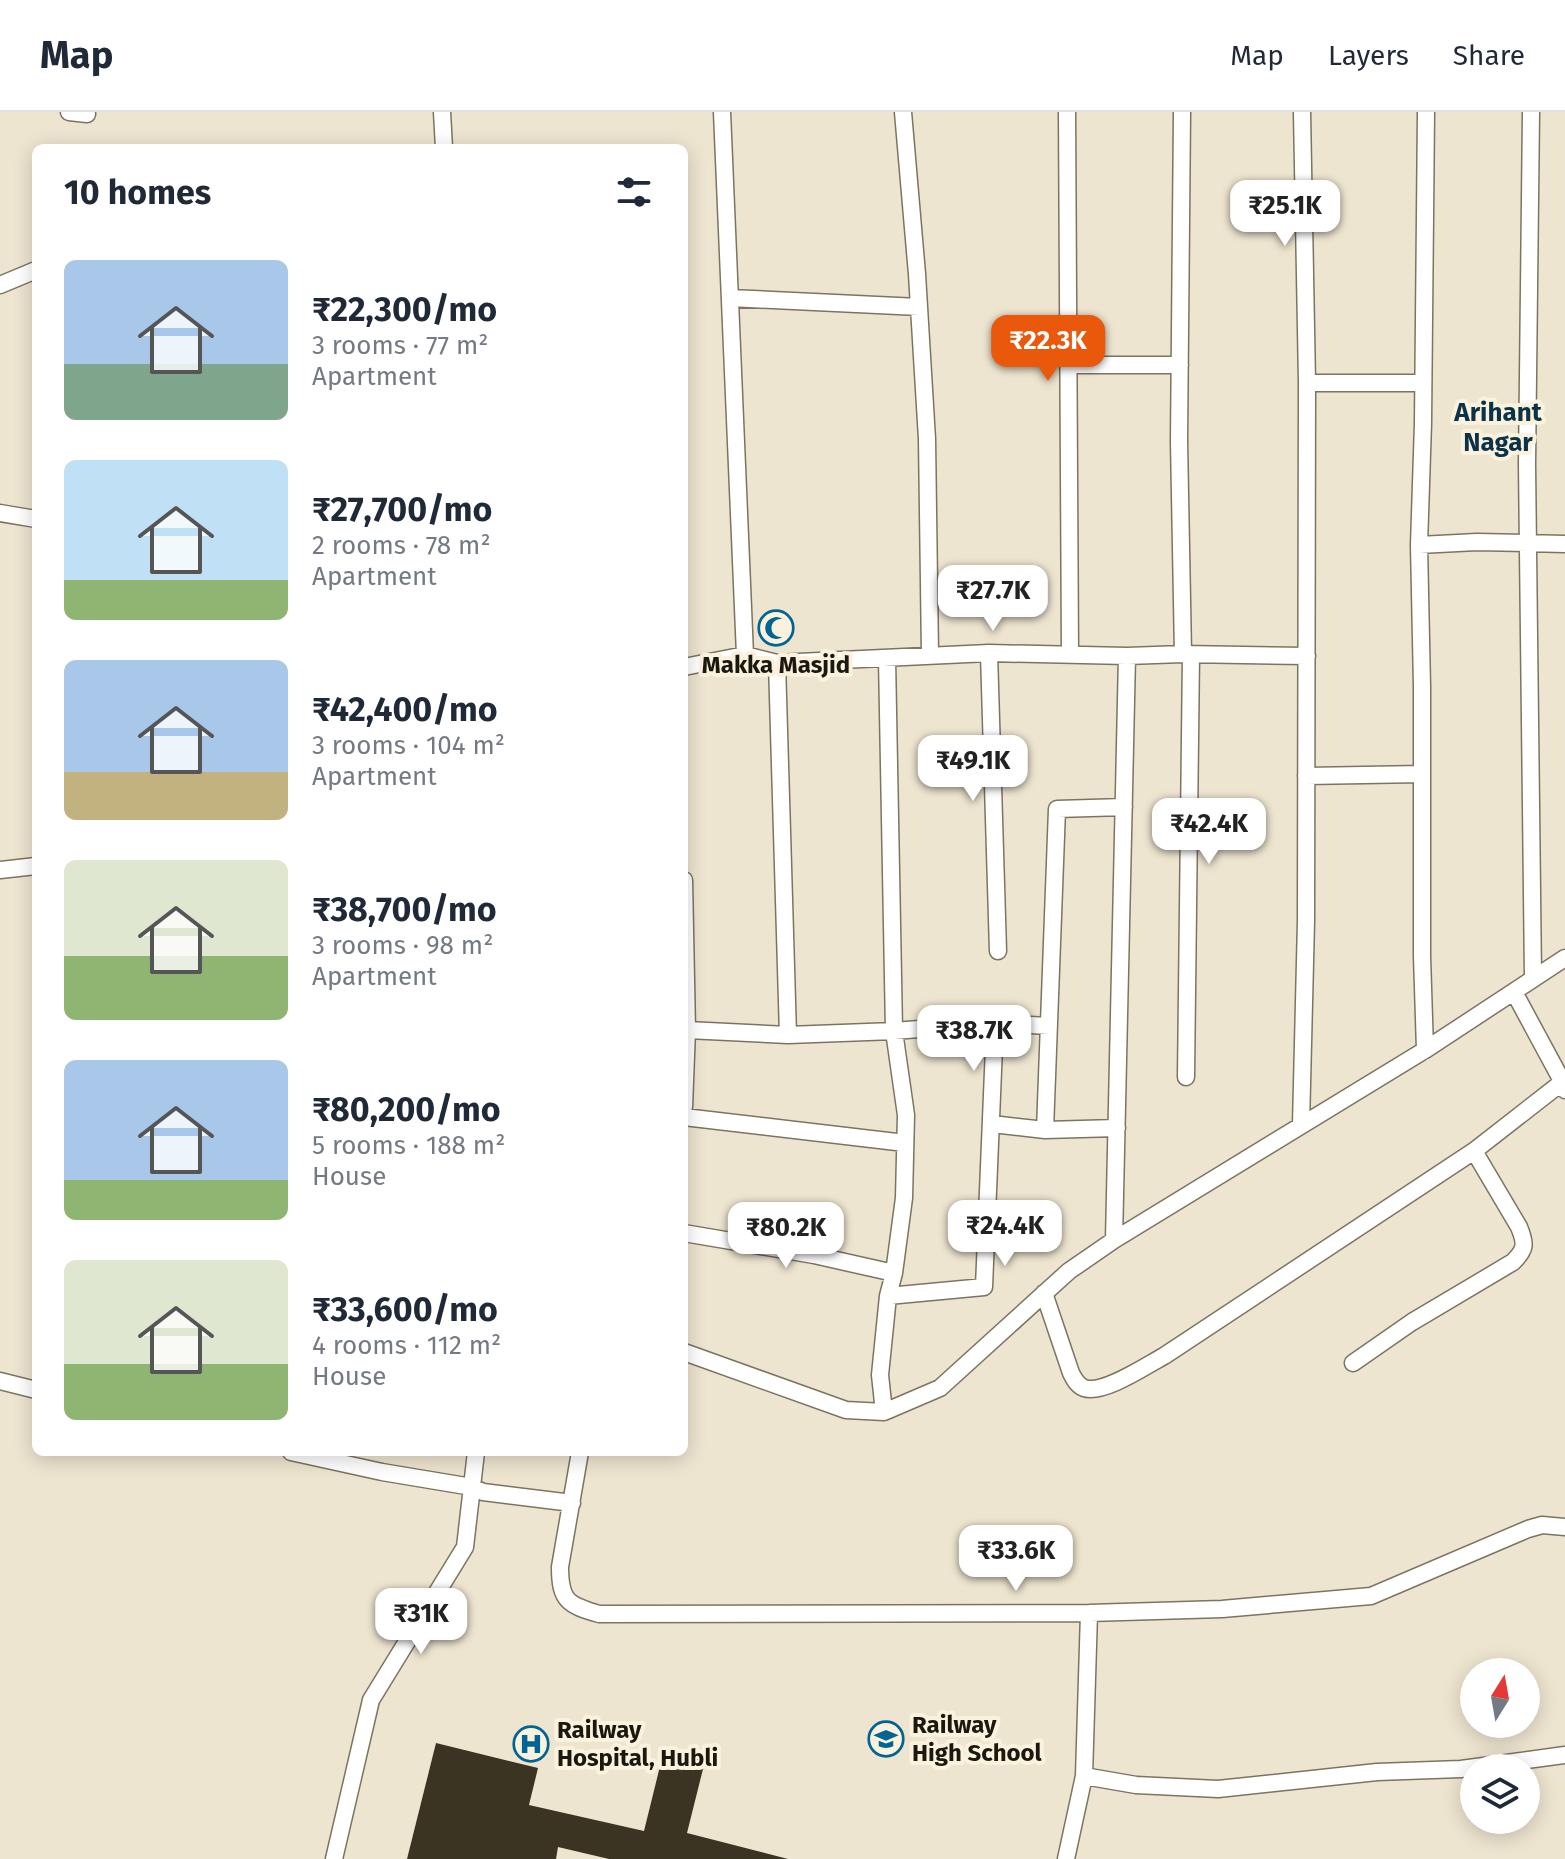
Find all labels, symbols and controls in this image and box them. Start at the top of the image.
text: Map [40,32,113,78]
text: Map [1230,39,1284,72]
text: Layers [1328,39,1409,72]
text: Share [1453,39,1525,72]
icon: filters [612,170,656,214]
text: 10 homes [64,172,211,213]
pin: ₹25.1K [1220,180,1350,248]
text: ₹25.1K [1248,190,1322,221]
text: ₹22,300/mo [312,289,497,330]
icon: home [128,292,224,388]
pin: ₹22.3K [983,315,1113,383]
text: ₹22.3K [1009,325,1087,356]
text: 3 rooms · 77 m² [312,330,488,361]
text: Apartment [312,361,437,392]
district label: Arihant Nagar [1453,397,1543,458]
text: ₹27,700/mo [312,489,492,530]
icon: home [128,492,224,588]
text: 2 rooms · 78 m² [312,530,491,561]
text: Apartment [312,561,437,592]
pin: ₹27.7K [928,565,1058,633]
text: ₹27.7K [956,575,1030,606]
mosque icon: Makka Masjid [757,609,795,647]
place label: Makka Masjid [702,651,850,679]
text: ₹42,400/mo [312,689,498,730]
icon: home [128,692,224,788]
text: 3 rooms · 104 m² [312,730,505,761]
pin: ₹49.1K [908,735,1038,803]
text: ₹49.1K [936,745,1010,776]
text: Apartment [312,761,437,792]
pin: ₹42.4K [1144,798,1274,866]
text: ₹42.4K [1170,808,1248,839]
text: ₹38,700/mo [312,889,497,930]
icon: home [128,892,224,988]
text: 3 rooms · 98 m² [312,930,493,961]
text: Apartment [312,961,437,992]
pin: ₹38.7K [909,1005,1039,1073]
text: ₹38.7K [935,1015,1013,1046]
text: ₹80,200/mo [312,1089,501,1130]
icon: home [128,1092,224,1188]
text: 5 rooms · 188 m² [312,1130,505,1161]
text: House [312,1161,386,1192]
pin: ₹24.4K [940,1200,1070,1268]
pin: ₹80.2K [721,1202,851,1270]
text: ₹24.4K [966,1210,1044,1241]
text: ₹80.2K [746,1212,826,1243]
text: ₹33,600/mo [312,1289,498,1330]
icon: home [128,1292,224,1388]
text: 4 rooms · 112 m² [312,1330,501,1361]
text: House [312,1361,386,1392]
pin: ₹33.6K [951,1525,1081,1593]
text: ₹33.6K [977,1535,1055,1566]
pin: ₹31K [374,1588,468,1656]
text: ₹31K [393,1598,449,1629]
north arrow [1460,1658,1540,1738]
map controls [1460,1658,1540,1834]
place label: Railway High School [912,1711,1043,1767]
place label: Railway Hospital, Hubli [557,1716,718,1772]
school or university icon: Railway High School [867,1720,905,1758]
hospital icon: Railway Hospital, Hubli [512,1725,550,1763]
button: layers [1460,1754,1540,1834]

